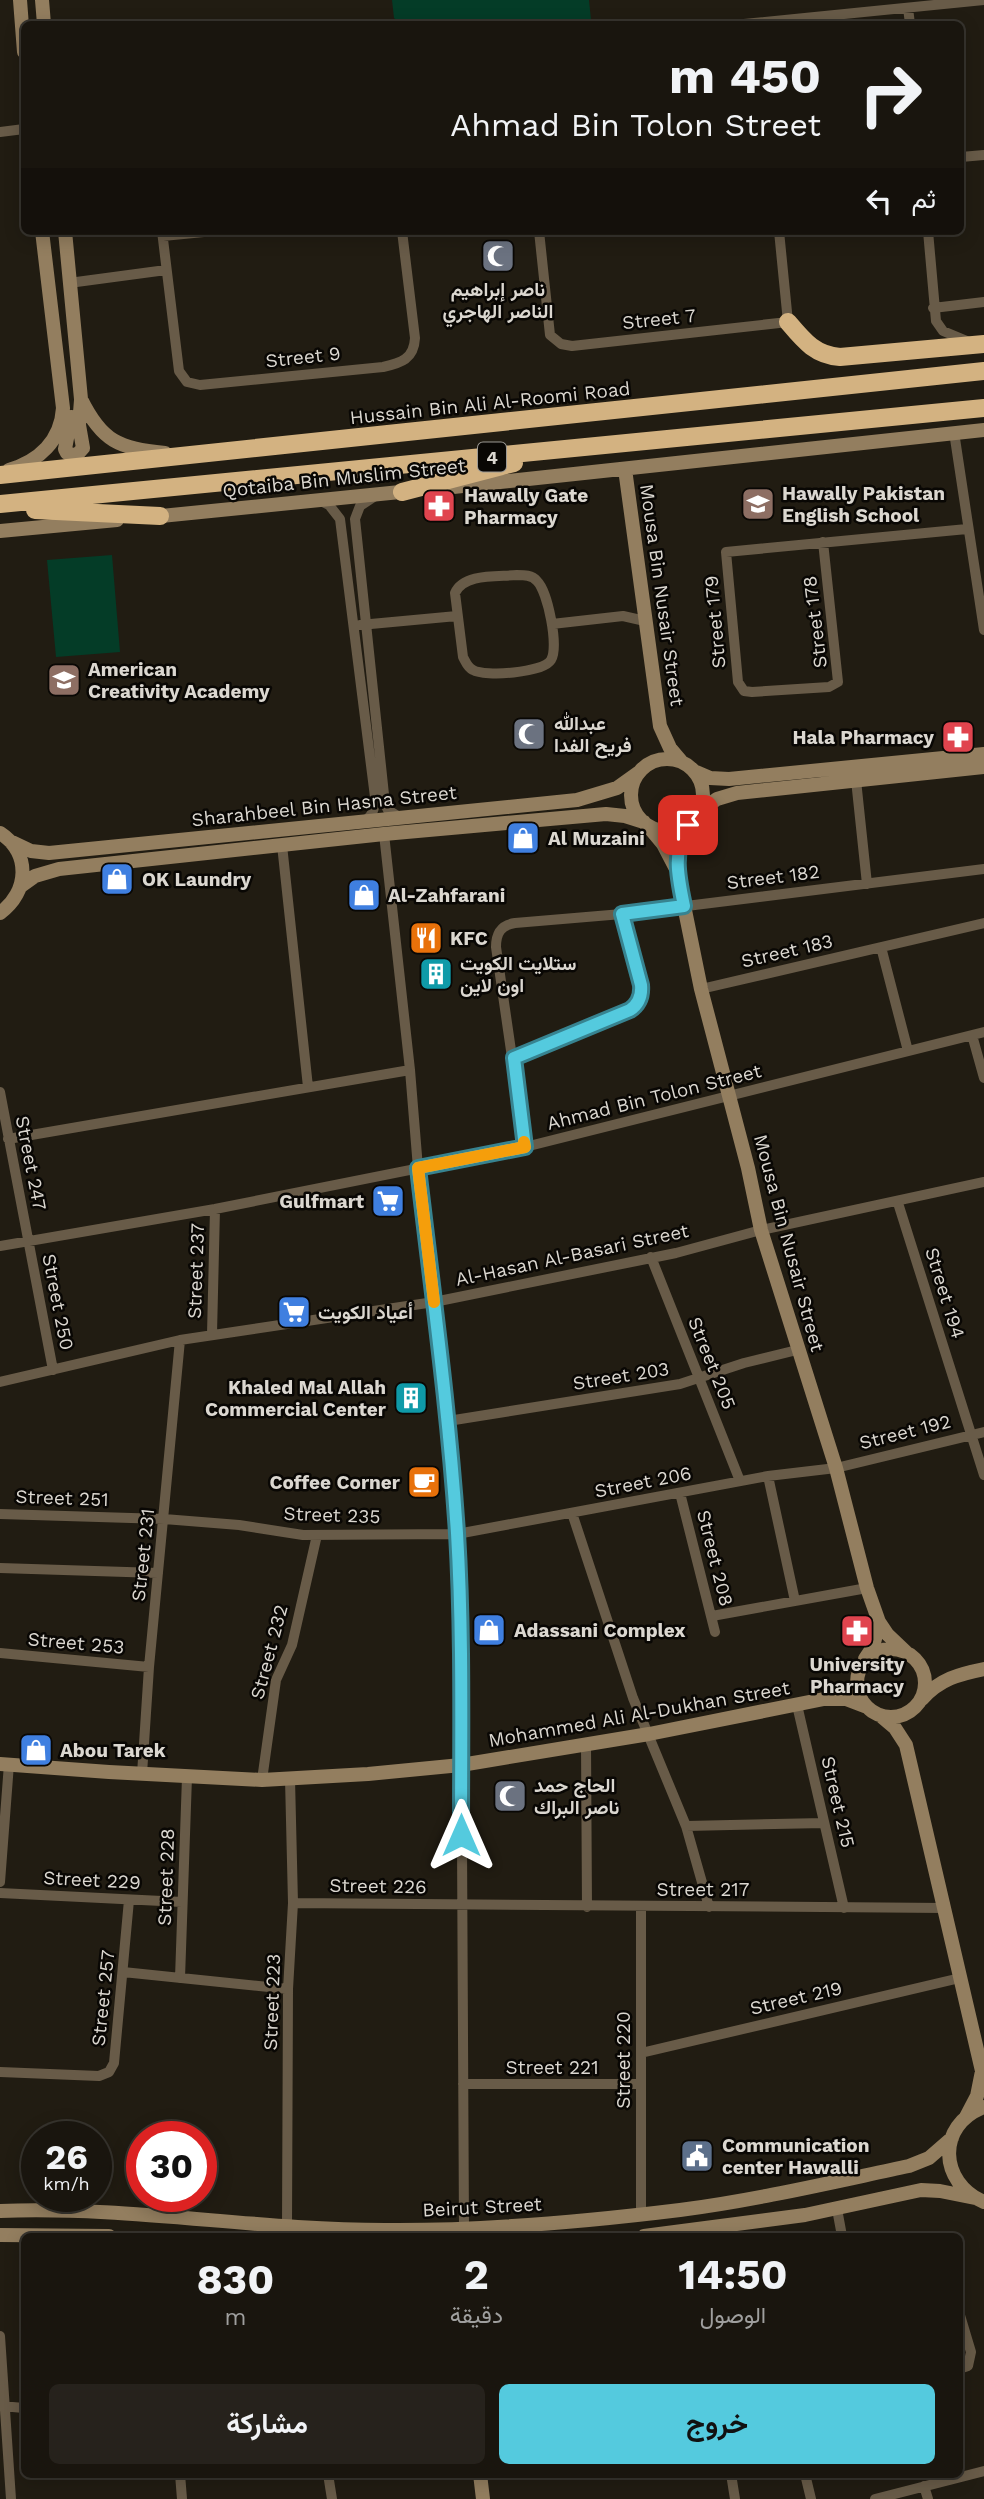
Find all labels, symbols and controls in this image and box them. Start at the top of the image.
text: 450 m [669,47,821,105]
icon: right [845,49,936,140]
text: Ahmad Bin Tolon Street [450,106,821,144]
icon: left [860,182,898,220]
text: ثم [912,184,936,214]
mosque icon: ناصر إبراهيم الناصر الهاجري [479,237,517,275]
place label: ناصر إبراهيم الناصر الهاجري [443,278,553,328]
street label: Street 7 [621,304,697,334]
street label: Street 9 [264,342,342,372]
street label: Hussain Bin Ali Al-Roomi Road [349,377,631,429]
road number: 4 [478,443,506,472]
street label: Qotaiba Bin Muslim Street [221,454,467,502]
street label: Mousa Bin Nusair Street [635,482,689,708]
place label: Hawally Pakistan English School [782,482,945,527]
place label: Hawally Gate Pharmacy [464,484,588,529]
school or university icon: Hawally Pakistan English School [739,485,777,523]
pharmacy icon: Hawally Gate Pharmacy [420,487,458,525]
street label: Street 179 [699,575,731,669]
street label: Street 178 [798,575,832,669]
place label: American Creativity Academy [88,658,270,703]
school or university icon: American Creativity Academy [45,661,83,699]
place label: عبدالله فريح الفدا [554,712,632,759]
mosque icon: عبدالله فريح الفدا [510,715,548,753]
pharmacy icon: Hala Pharmacy [939,718,977,756]
place label: Hala Pharmacy [793,726,934,749]
street label: Sharahbeel Bin Hasna Street [190,781,458,831]
pin [658,795,718,855]
icon: arrive [669,806,707,844]
shop icon: Al Muzaini [504,819,542,857]
place label: Al Muzaini [548,827,645,850]
shop icon: OK Laundry [98,860,136,898]
street label: Street 182 [725,860,821,894]
place label: OK Laundry [142,868,252,891]
shop icon: Al-Zahfarani [345,876,383,914]
place label: Al-Zahfarani [388,884,505,907]
restaurant icon: KFC [407,919,445,957]
place label: KFC [450,927,488,950]
street label: Street 183 [739,929,835,973]
place label: ستلايت الكويت اون لاين [460,952,576,998]
building icon: ستلايت الكويت اون لاين [417,955,455,993]
street label: Ahmad Bin Tolon Street [544,1059,764,1135]
street label: Street 247 [11,1114,51,1212]
street label: Mousa Bin Nusair Street [749,1132,829,1354]
supermarket icon: Gulfmart [369,1182,407,1220]
place label: Gulfmart [279,1190,365,1213]
street label: Al-Hasan Al-Basari Street [453,1219,691,1291]
street label: Street 237 [183,1223,209,1319]
street label: Street 194 [920,1245,970,1341]
street label: Street 250 [37,1252,79,1352]
supermarket icon: أعياد الكويت [275,1293,313,1331]
place label: أعياد الكويت [318,1301,413,1325]
street label: Street 205 [683,1313,741,1413]
street label: Street 203 [571,1357,671,1395]
place label: Khaled Mal Allah Commercial Center [205,1376,387,1421]
building icon: Khaled Mal Allah Commercial Center [392,1379,430,1417]
street label: Street 192 [857,1410,953,1454]
street label: Street 206 [593,1461,693,1503]
cafe icon: Coffee Corner [405,1463,443,1501]
place label: Coffee Corner [269,1471,401,1494]
street label: Street 251 [15,1485,109,1511]
street label: Street 235 [283,1502,381,1528]
street label: Street 231 [127,1507,159,1603]
street label: Street 208 [692,1508,738,1608]
street label: Street 232 [245,1602,293,1702]
shop icon: Adassani Complex [470,1611,508,1649]
pharmacy icon: University Pharmacy [838,1612,876,1650]
place label: Adassani Complex [514,1619,686,1642]
street label: Street 253 [27,1627,125,1659]
place label: University Pharmacy [810,1653,905,1698]
street label: Mohammed Ali Al-Dukhan Street [487,1676,791,1752]
shop icon: Abou Tarek [17,1731,55,1769]
place label: Abou Tarek [60,1739,166,1762]
street label: Street 215 [816,1754,860,1850]
place label: الحاج حمد ناصر البراك [534,1774,619,1820]
mosque icon: الحاج حمد ناصر البراك [491,1777,529,1815]
position arrow [424,1798,498,1872]
street label: Street 228 [153,1828,179,1926]
street label: Street 229 [43,1866,141,1894]
street label: Street 226 [329,1874,427,1898]
street label: Street 217 [657,1878,749,1901]
street label: Street 257 [87,1949,119,2047]
street label: Street 223 [259,1953,285,2051]
street label: Street 219 [748,1976,844,2020]
street label: Street 220 [612,2011,635,2109]
street label: Street 221 [505,2056,599,2079]
speed limit sign: 30 [126,2121,217,2212]
place label: Communication center Hawalli [722,2134,870,2179]
text: 26 [45,2136,88,2178]
public building icon: Communication center Hawalli [678,2137,716,2175]
text: km/h [43,2173,90,2194]
street label: Beirut Street [422,2192,542,2222]
text: 2 [464,2250,489,2299]
text: 14:50 [678,2250,788,2299]
text: 830 [196,2255,274,2304]
text: دقيقة [450,2302,503,2329]
text: الوصول [700,2302,766,2329]
text: m [224,2304,246,2331]
button: مشاركة [49,2384,485,2464]
button: خروج [499,2384,935,2464]

